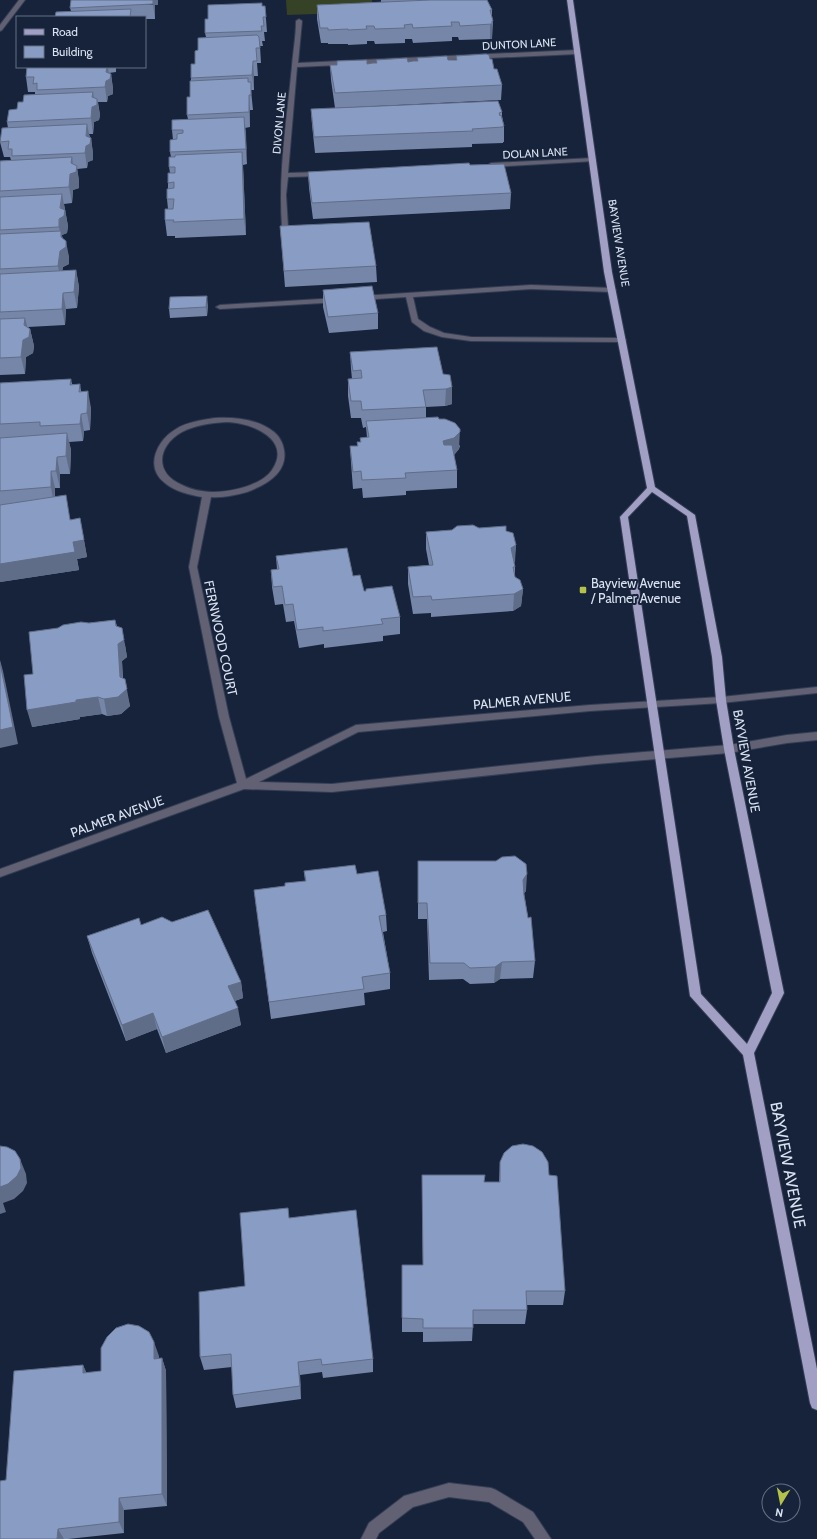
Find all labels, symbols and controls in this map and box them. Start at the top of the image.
legend [16,16,146,68]
text: Road [52,24,78,39]
street label: DUNTON LANE [482,35,556,53]
text: Building [52,44,94,59]
street label: DIVON LANE [269,91,289,155]
street label: DOLAN LANE [502,144,568,162]
street label: BAYVIEW AVENUE [605,198,633,288]
place label: Bayview Avenue / Palmer Avenue [590,575,681,606]
street label: FERNWOOD COURT [201,579,241,697]
marker: Bayview Avenue / Palmer Avenue [578,585,588,595]
street label: PALMER AVENUE [472,688,572,712]
street label: BAYVIEW AVENUE [730,708,764,814]
street label: PALMER AVENUE [68,792,166,840]
street label: BAYVIEW AVENUE [766,1100,810,1230]
north arrow [761,1483,801,1523]
text: N [774,1505,784,1520]

